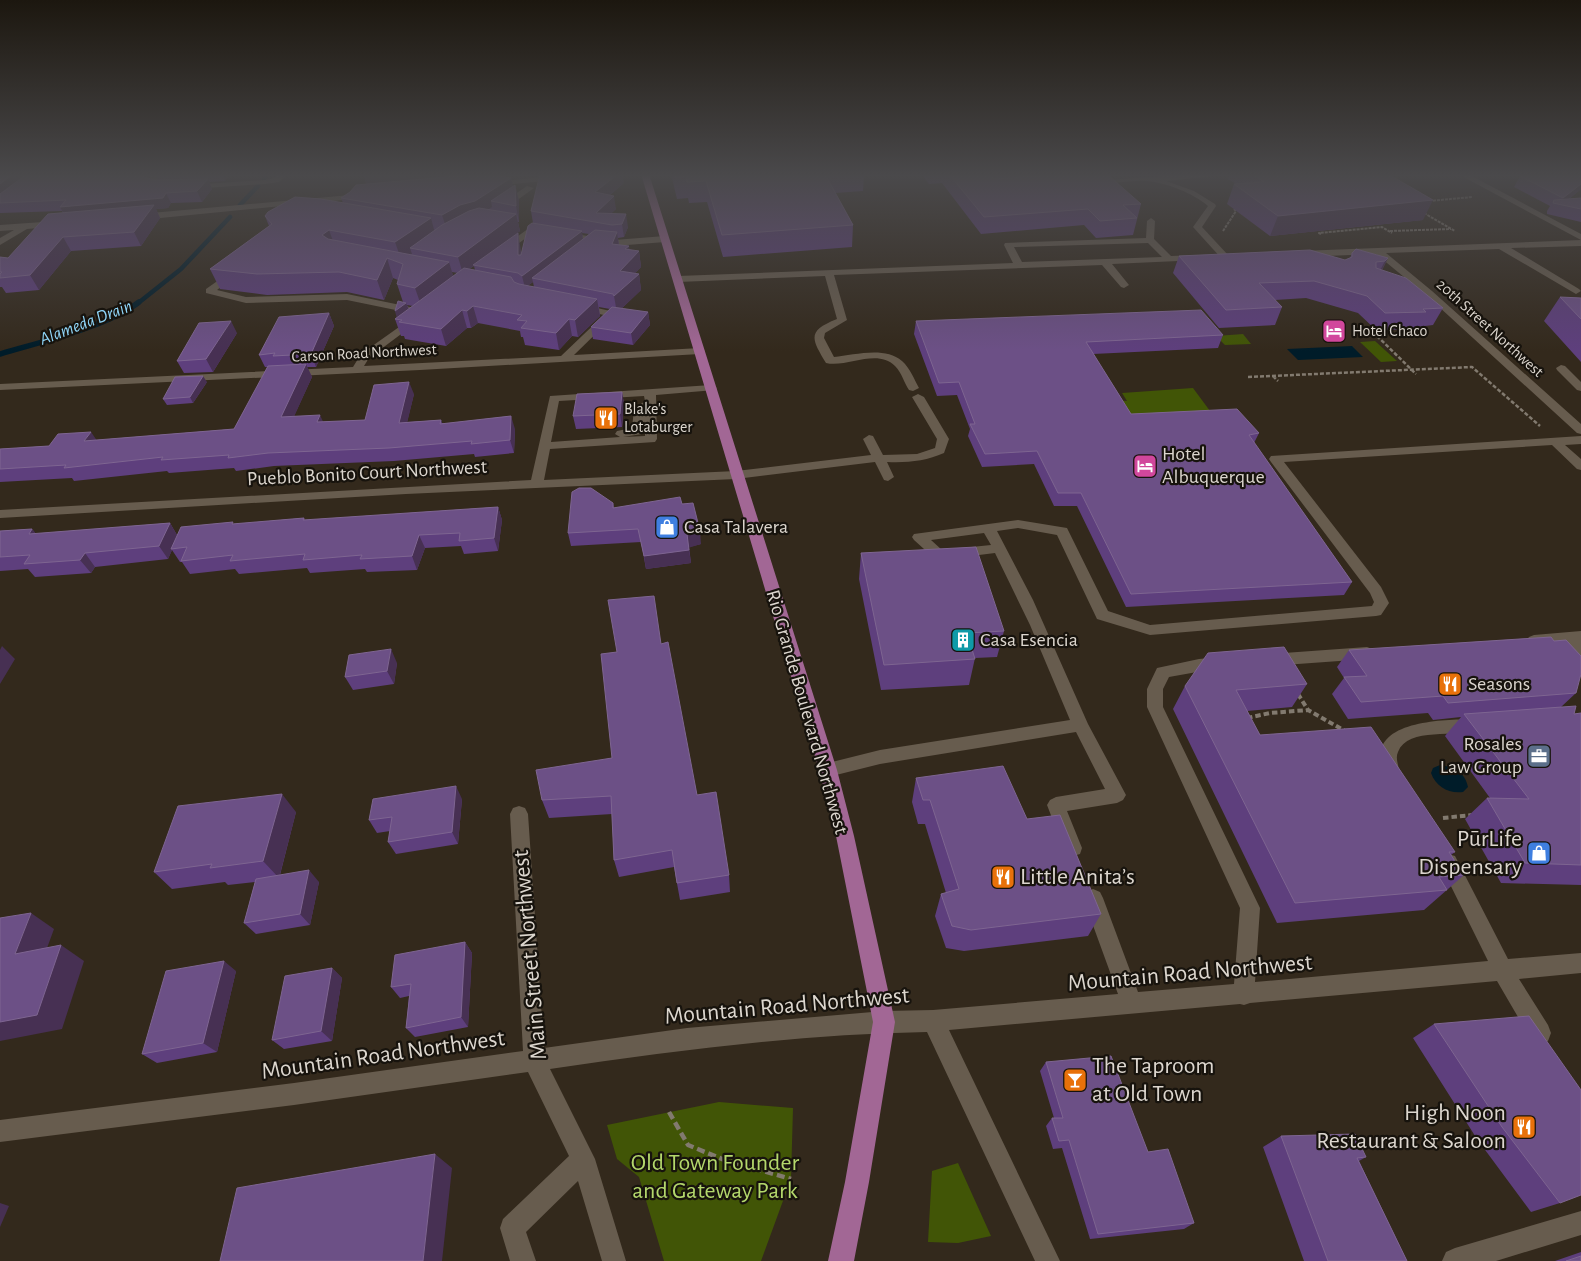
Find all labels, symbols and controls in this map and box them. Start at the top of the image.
street label: 20th Street Northwest [1433,276,1547,380]
water label: Alameda Drain [36,297,135,349]
hotel icon: Hotel Chaco [1321,318,1347,344]
place label: Hotel Chaco [1352,323,1428,339]
street label: Carson Road Northwest [291,341,437,365]
place label: Blake's Lotaburger [624,401,693,435]
restaurant icon: Blake's Lotaburger [593,405,619,431]
place label: Hotel Albuquerque [1162,444,1265,487]
hotel icon: Hotel Albuquerque [1132,453,1158,479]
street label: Pueblo Bonito Court Northwest [246,457,488,489]
shop icon: Casa Talavera [654,514,680,540]
place label: Casa Talavera [684,517,788,537]
street label: Rio Grande Boulevard Northwest [763,588,852,837]
building icon: Casa Esencia [950,627,976,653]
place label: Casa Esencia [980,630,1078,650]
restaurant icon: Seasons [1437,671,1463,697]
place label: Seasons [1468,674,1530,694]
place label: Rosales Law Group [1440,734,1522,777]
office icon: Rosales Law Group [1526,743,1552,769]
place label: PūrLife Dispensary [1418,827,1522,879]
shop icon: PūrLife Dispensary [1526,840,1552,866]
street label: Main Street Northwest [509,849,551,1061]
restaurant icon: Little Anita’s [990,864,1016,890]
place label: Little Anita’s [1020,865,1135,889]
street label: Mountain Road Northwest [1067,950,1314,996]
street label: Mountain Road Northwest [664,983,911,1029]
street label: Mountain Road Northwest [260,1026,507,1084]
place label: The Taproom at Old Town [1092,1054,1215,1106]
bar icon: The Taproom at Old Town [1062,1067,1088,1093]
place label: High Noon Restaurant & Saloon [1316,1101,1506,1153]
restaurant icon: High Noon Restaurant & Saloon [1511,1114,1537,1140]
park label: Old Town Founder and Gateway Park [631,1151,800,1203]

